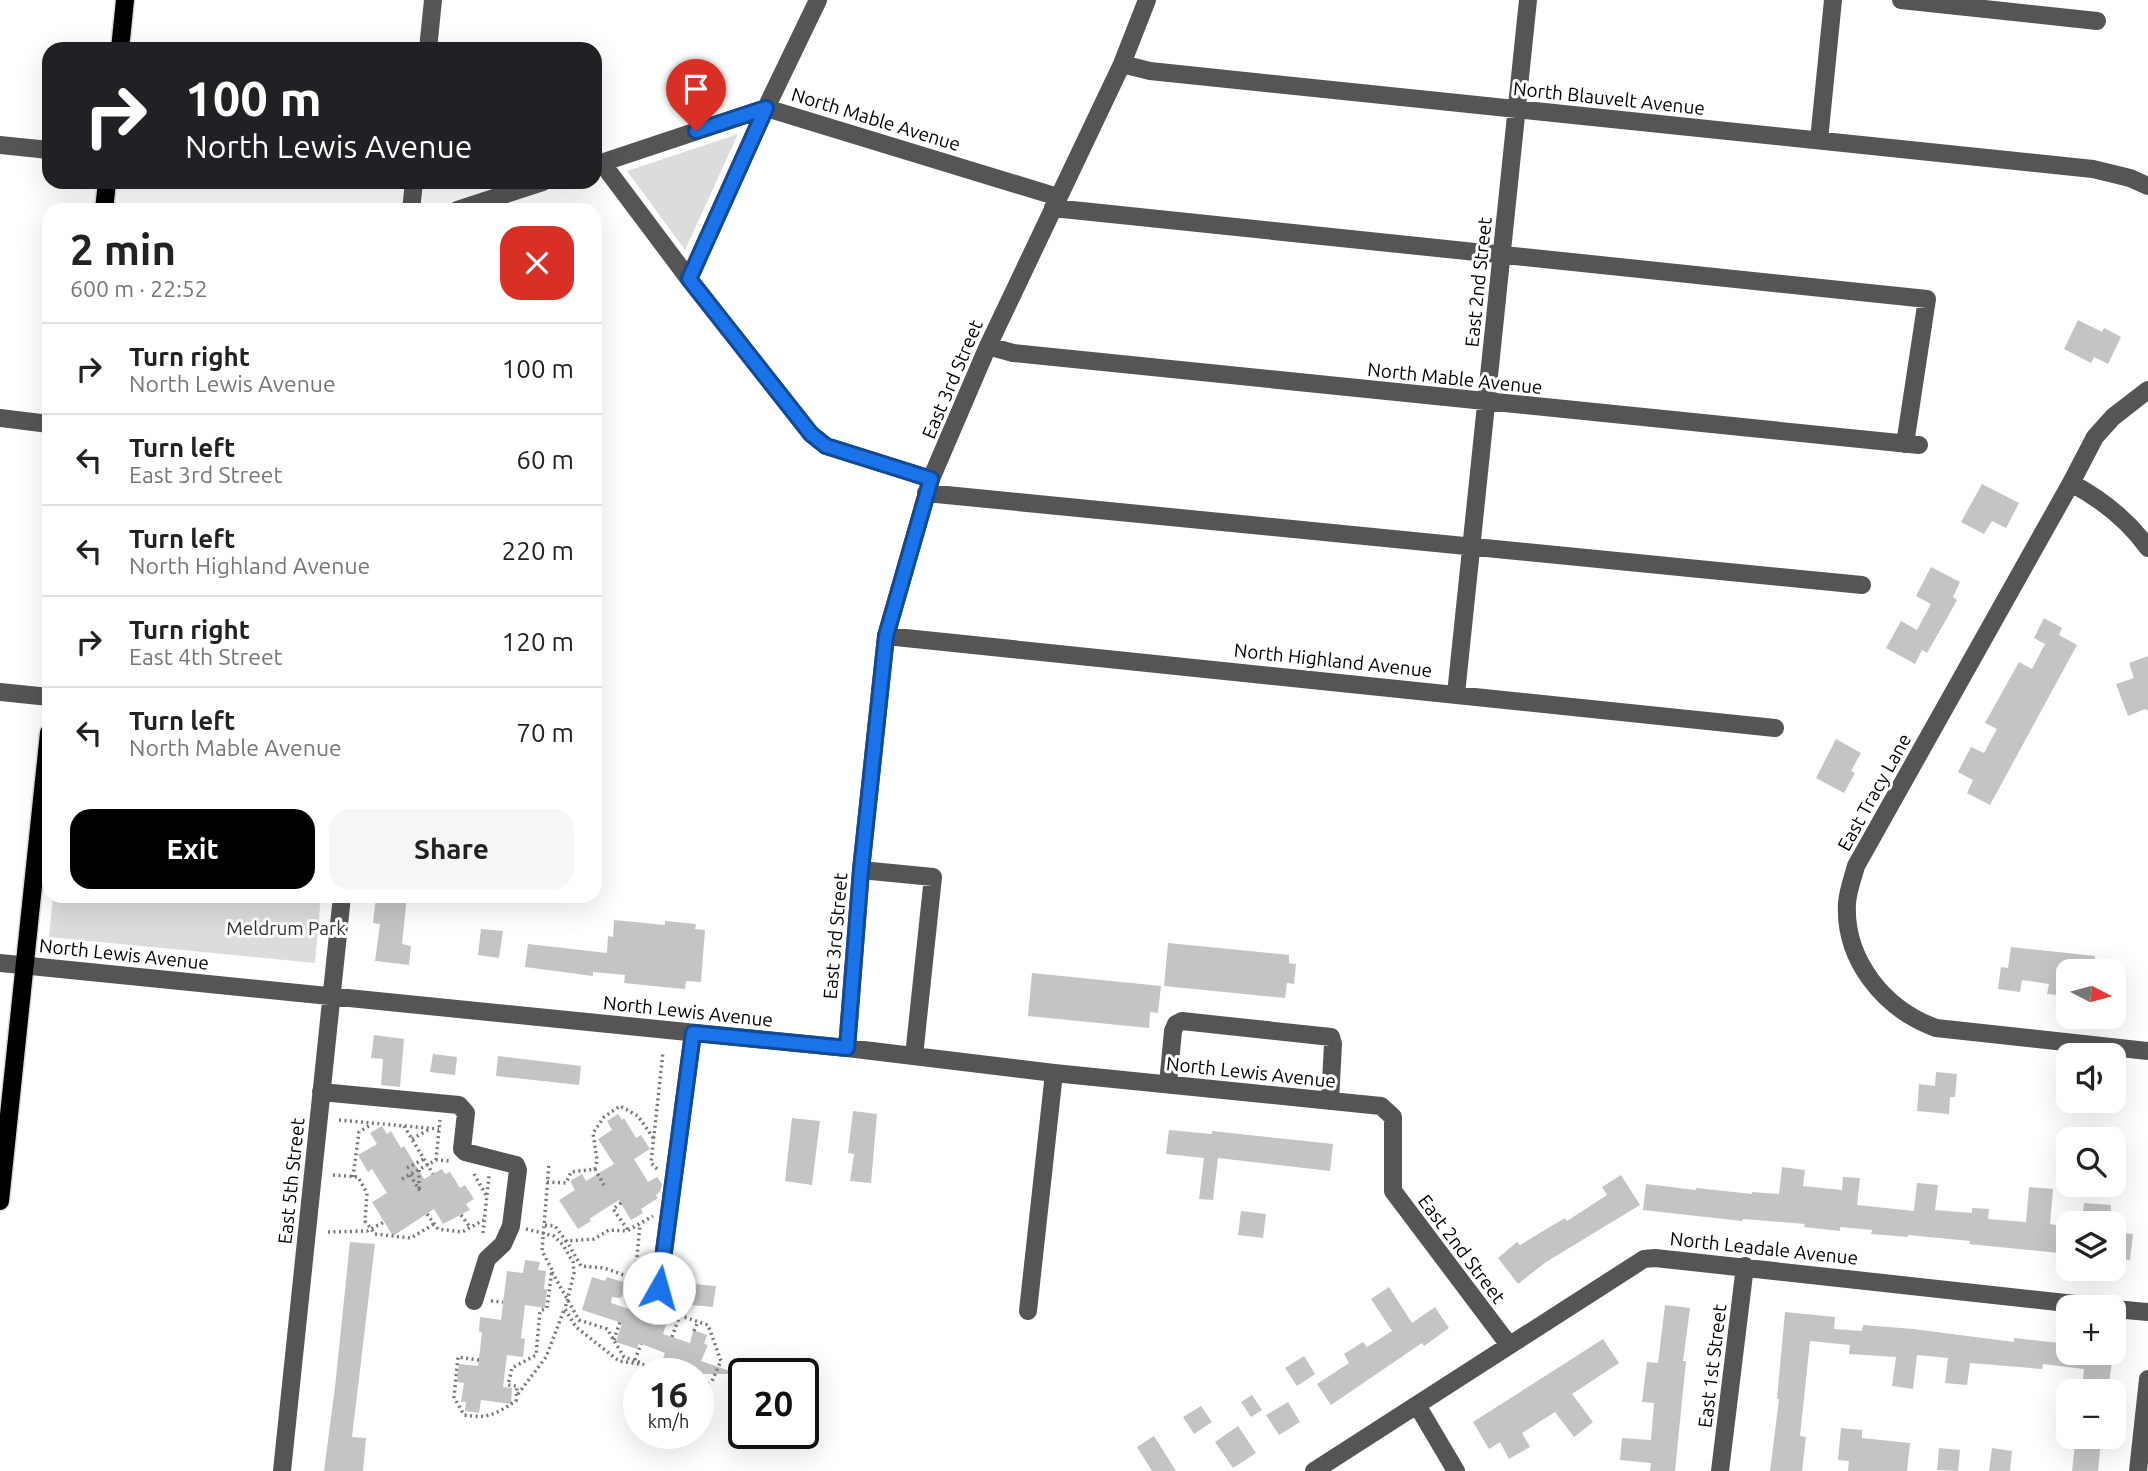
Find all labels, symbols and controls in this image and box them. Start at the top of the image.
pin [666,59,726,131]
icon: right [70,70,161,161]
text: 100 m [185,70,322,125]
icon: arrive [677,70,715,108]
street label: North Blauvelt Avenue [1512,77,1706,119]
street label: North Mable Avenue [789,83,963,155]
text: North Lewis Avenue [185,128,472,164]
street label: East 2nd Street [1460,215,1496,348]
text: 2 min [70,226,176,273]
button: close [500,226,574,300]
text: 600 m · 22:52 [70,276,208,301]
street label: East 3rd Street [917,316,987,442]
text: Turn right [129,342,250,371]
icon: right [70,350,108,388]
text: 100 m [502,354,574,383]
street label: North Mable Avenue [1366,358,1544,398]
text: North Lewis Avenue [129,371,336,396]
text: Turn left [129,433,235,462]
icon: left [70,441,108,479]
text: 60 m [516,445,574,474]
text: East 3rd Street [129,462,283,487]
text: Turn left [129,524,235,553]
icon: left [70,532,108,570]
text: 220 m [502,536,574,565]
text: North Highland Avenue [129,553,370,578]
text: Turn right [129,615,250,644]
icon: right [70,623,108,661]
text: 120 m [502,627,574,656]
street label: North Highland Avenue [1233,639,1433,681]
text: East 4th Street [129,644,283,669]
text: Turn left [129,706,235,735]
icon: left [70,714,108,752]
text: 70 m [516,718,574,747]
street label: East Tracy Lane [1833,730,1915,854]
text: North Mable Avenue [129,735,342,760]
button: Exit [70,809,315,889]
button: Share [329,809,574,889]
street label: East 3rd Street [819,871,852,1000]
park label: Meldrum Park [226,917,346,939]
street label: North Lewis Avenue [38,934,210,974]
north arrow [2056,959,2126,1029]
map controls [2056,959,2126,1449]
street label: North Lewis Avenue [602,991,774,1031]
button: sound [2056,1043,2126,1113]
street label: North Lewis Avenue [1165,1052,1337,1092]
street label: East 5th Street [273,1116,309,1245]
button: search [2056,1127,2126,1197]
street label: East 2nd Street [1414,1190,1510,1308]
button: layers [2056,1211,2126,1281]
street label: North Leadale Avenue [1669,1227,1859,1269]
position arrow [622,1251,696,1325]
button: + [2056,1295,2126,1365]
street label: East 1st Street [1694,1302,1731,1429]
speed limit sign: 20 [728,1358,819,1449]
text: 16 [649,1374,688,1414]
button: − [2056,1379,2126,1449]
text: km/h [648,1411,689,1431]

